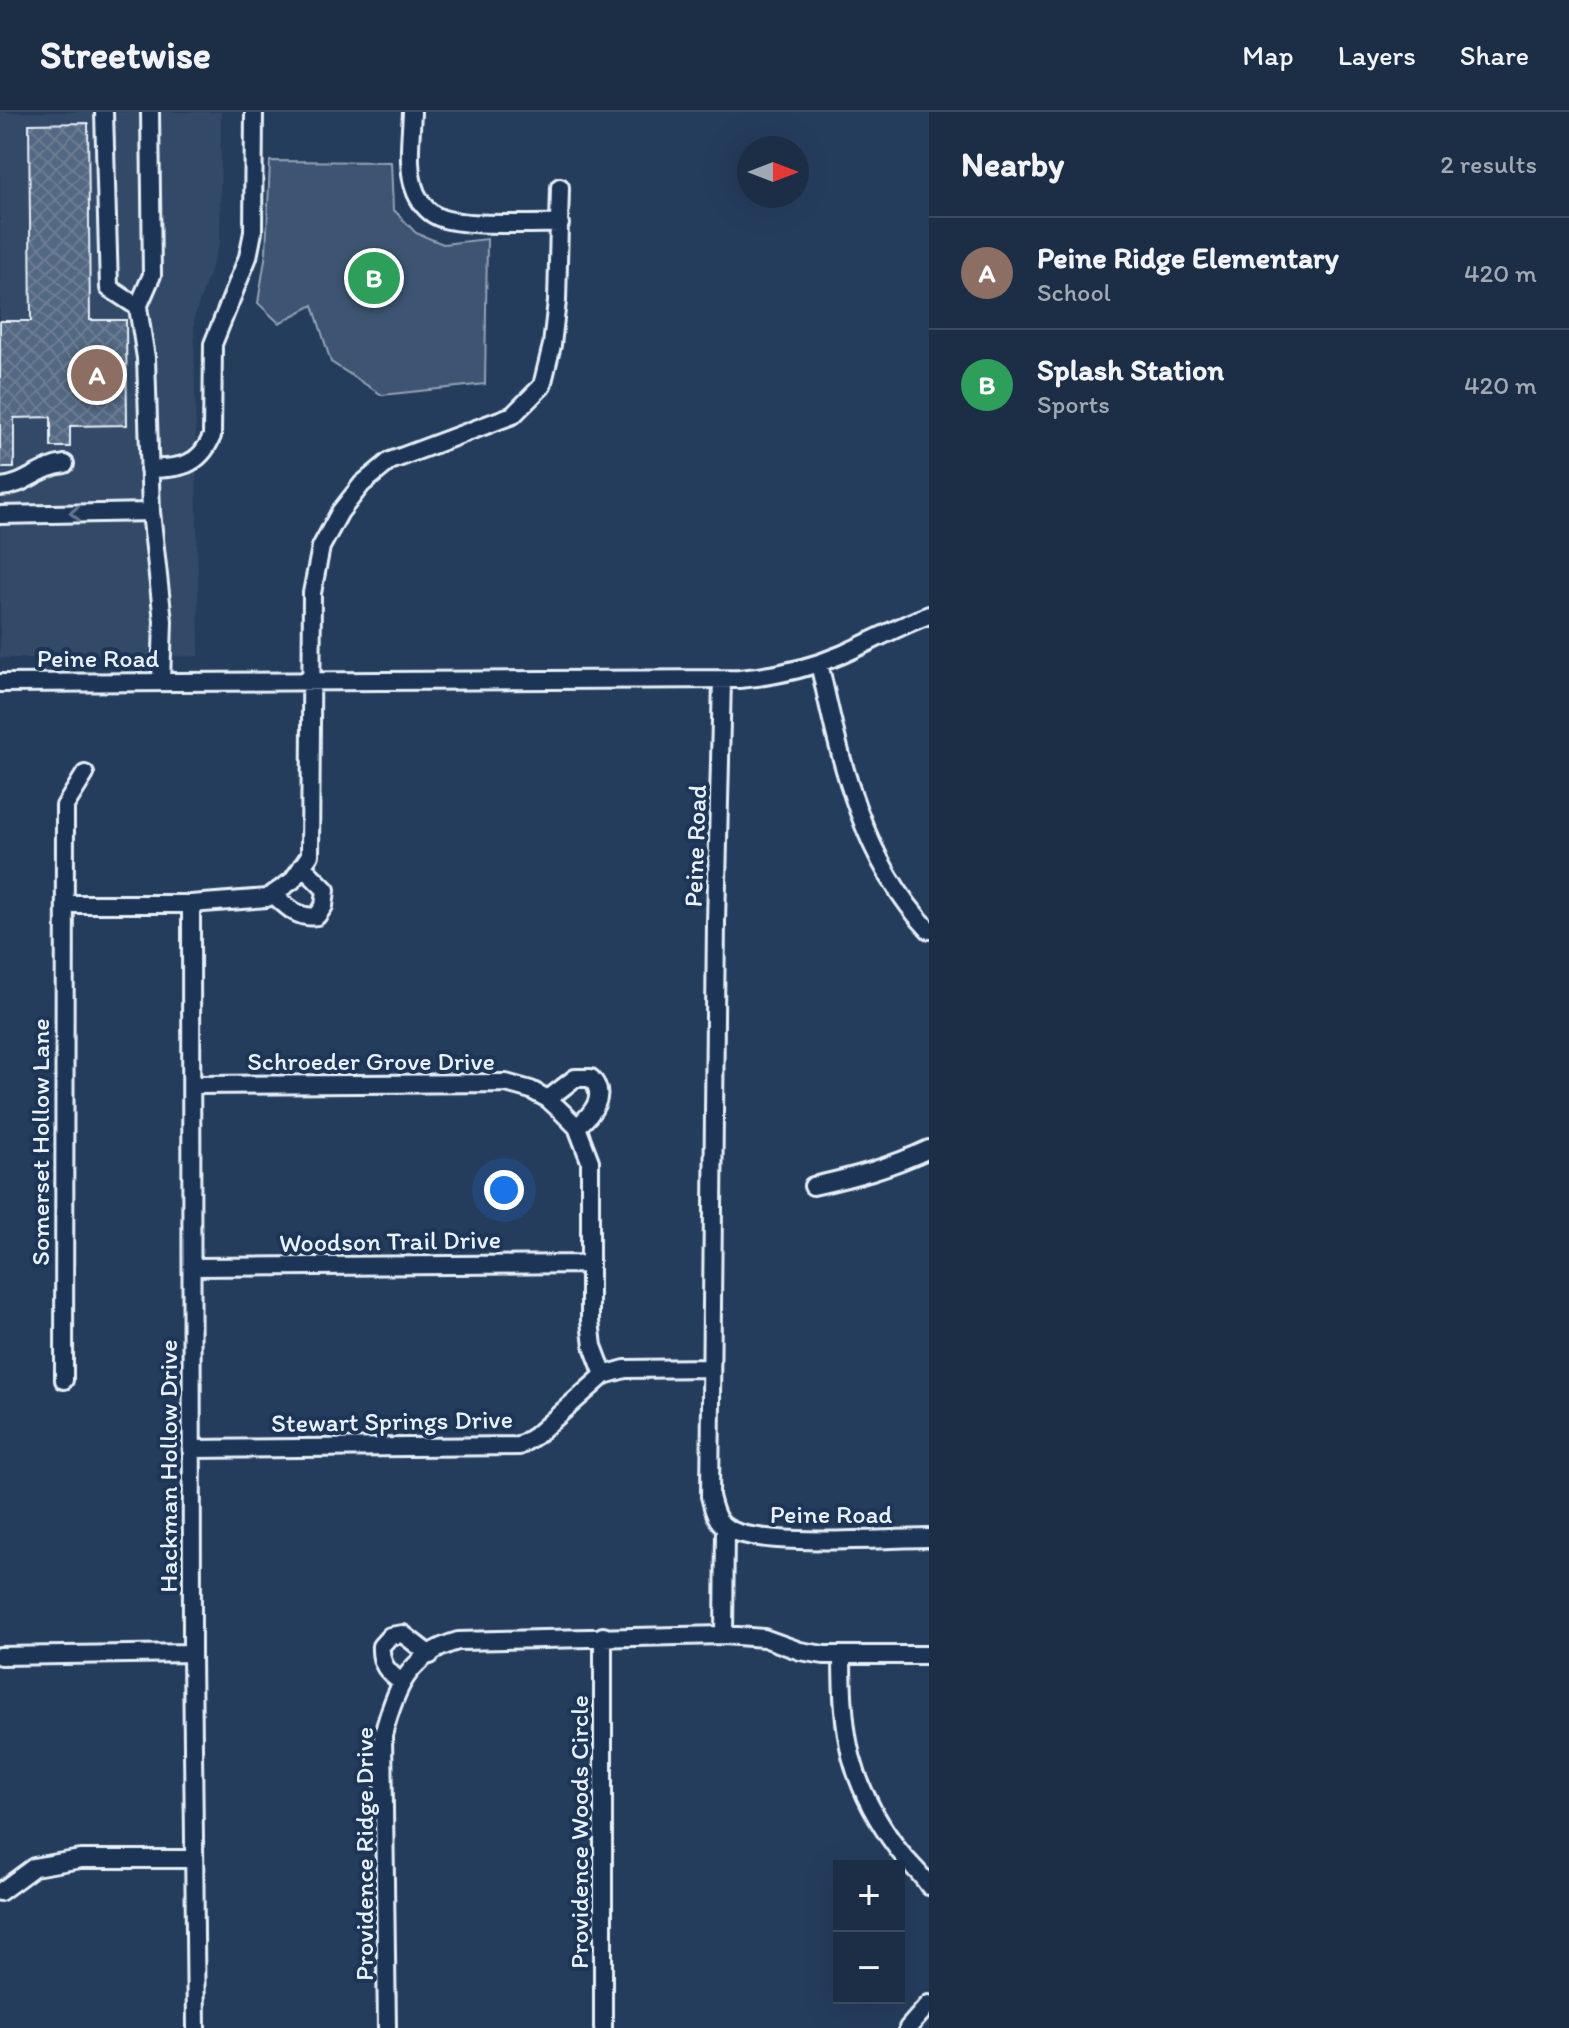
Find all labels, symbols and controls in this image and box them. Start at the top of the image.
text: Streetwise [40,32,211,78]
text: Map [1242,38,1294,72]
text: Layers [1338,38,1416,72]
text: Share [1460,38,1529,72]
north arrow [737,136,809,208]
text: Nearby [961,144,1064,185]
text: 2 results [1440,148,1537,180]
text: Peine Ridge Elementary [1037,239,1339,276]
pin: B [348,248,400,308]
text: A [979,257,995,289]
text: 420 m [1464,257,1537,289]
text: School [1037,276,1111,308]
pin: A [71,345,123,405]
text: Splash Station [1037,351,1224,388]
text: B [979,369,995,401]
text: 420 m [1464,369,1537,401]
text: Sports [1037,388,1110,420]
one-way arrow [68,505,81,522]
street label: Peine Road [37,642,159,674]
street label: Peine Road [677,784,713,908]
street label: Somerset Hollow Lane [24,1018,56,1266]
street label: Schroeder Grove Drive [247,1045,495,1077]
your location [484,1170,524,1210]
street label: Woodson Trail Drive [279,1223,501,1259]
street label: Hackman Hollow Drive [152,1339,184,1593]
street label: Stewart Springs Drive [271,1403,513,1439]
street label: Peine Road [770,1498,892,1530]
street label: Providence Woods Circle [563,1695,595,1969]
street label: Providence Ridge Drive [348,1727,380,1981]
map controls [833,1860,905,2004]
button: + [833,1860,905,1932]
button: − [833,1932,905,2004]

